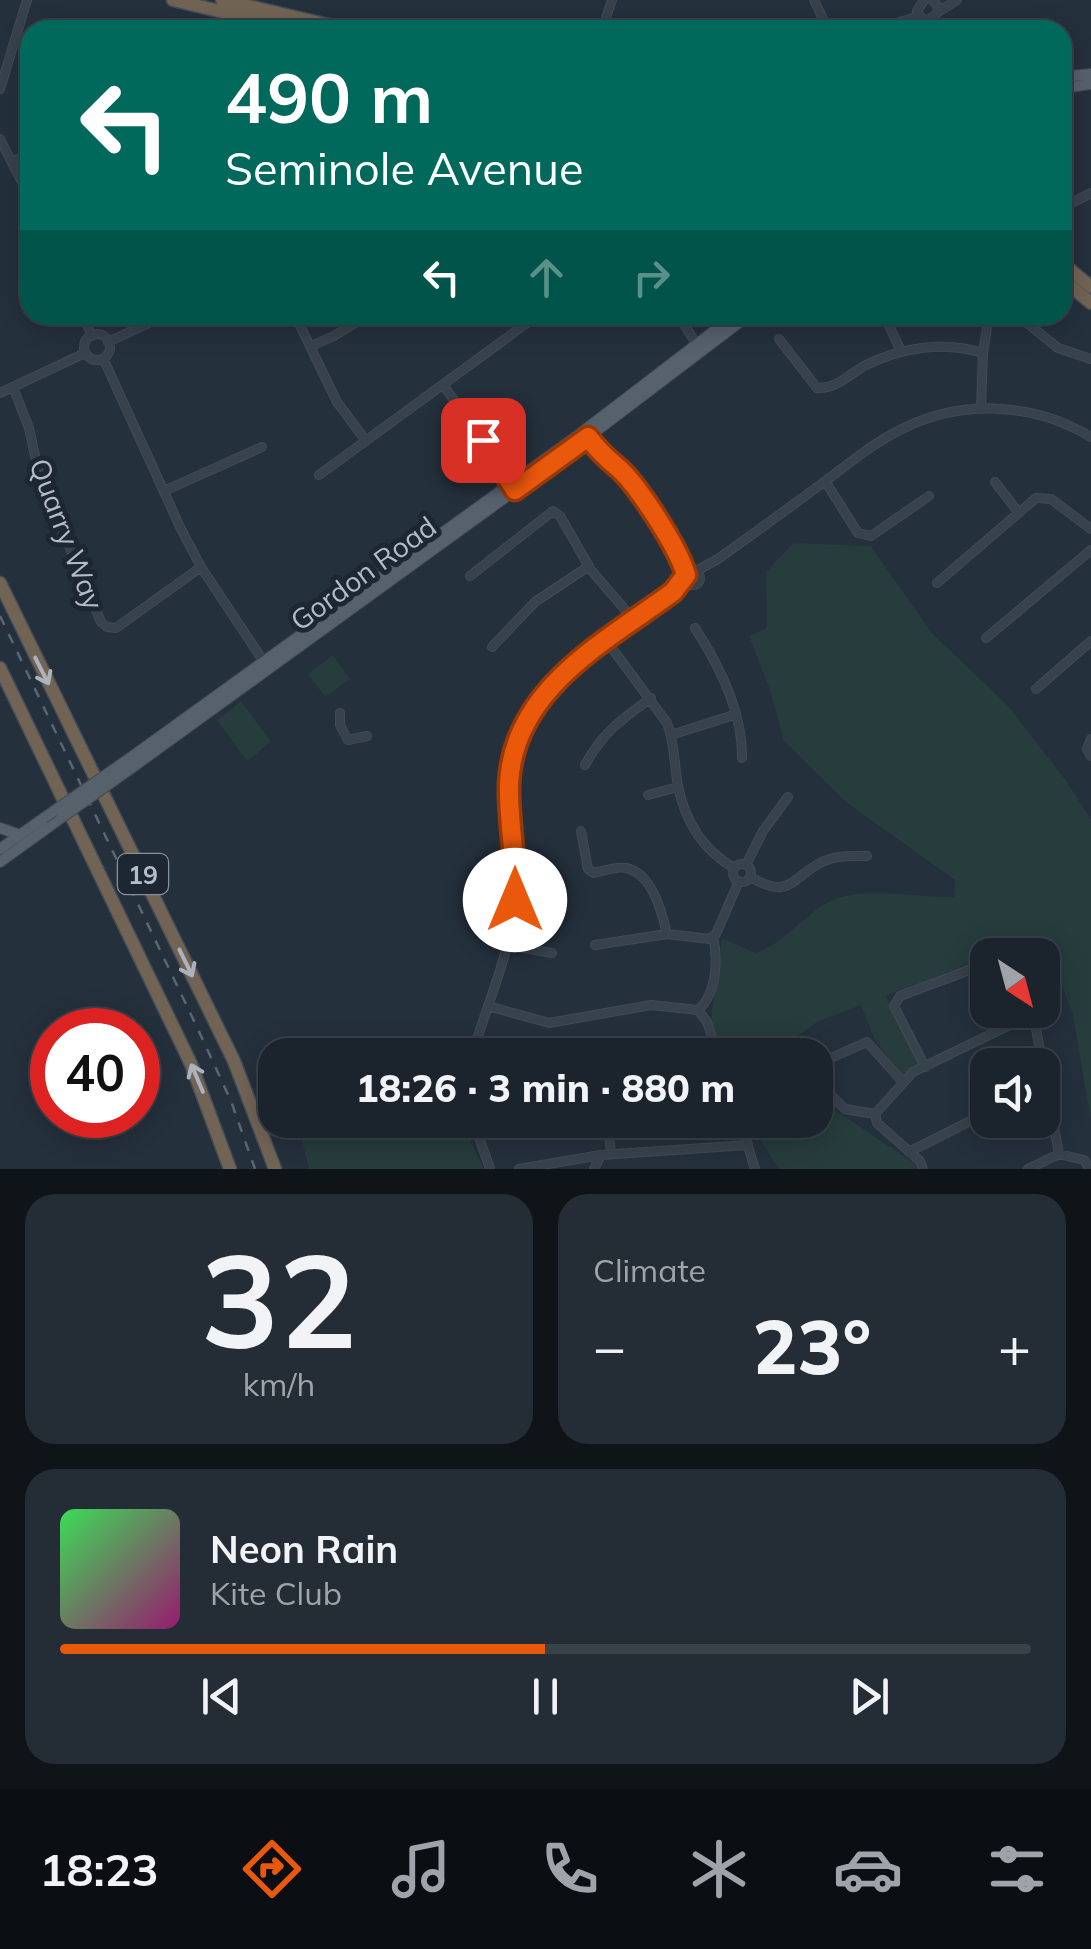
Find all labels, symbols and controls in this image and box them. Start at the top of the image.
text: 490 m [225,53,433,141]
icon: left [60,60,190,190]
text: Seminole Avenue [225,140,583,196]
icon: left [414,250,469,305]
icon: ahead [519,250,574,305]
icon: right [624,250,679,305]
pin [441,398,526,483]
icon: arrive [456,413,511,468]
street label: Quarry Way [22,454,112,615]
street label: Gordon Road [283,508,443,638]
one-way arrow [33,656,52,686]
position arrow [463,848,567,952]
road number: 19 [118,854,168,894]
north arrow [970,938,1060,1028]
map controls [970,938,1060,1138]
one-way arrow [177,947,196,977]
speed limit sign: 40 [30,1008,160,1138]
button: sound [970,1048,1060,1138]
one-way arrow [187,1063,205,1094]
text: 18:26 · 3 min · 880 m [356,1064,735,1112]
text: 32 [201,1217,357,1381]
text: Climate [593,1250,706,1290]
text: 23° [753,1299,871,1393]
text: − [593,1312,626,1381]
text: + [998,1312,1031,1381]
text: km/h [243,1364,315,1404]
text: Neon Rain [210,1525,398,1573]
text: Kite Club [210,1573,342,1613]
icon: previous [194,1669,249,1724]
icon: pause [518,1669,573,1724]
icon: next [842,1669,897,1724]
icon: directions [237,1834,307,1904]
icon: music [386,1834,456,1904]
icon: phone [535,1834,605,1904]
icon: climate [684,1834,754,1904]
icon: car [833,1834,903,1904]
icon: filters [982,1834,1052,1904]
text: 18:23 [39,1841,159,1897]

